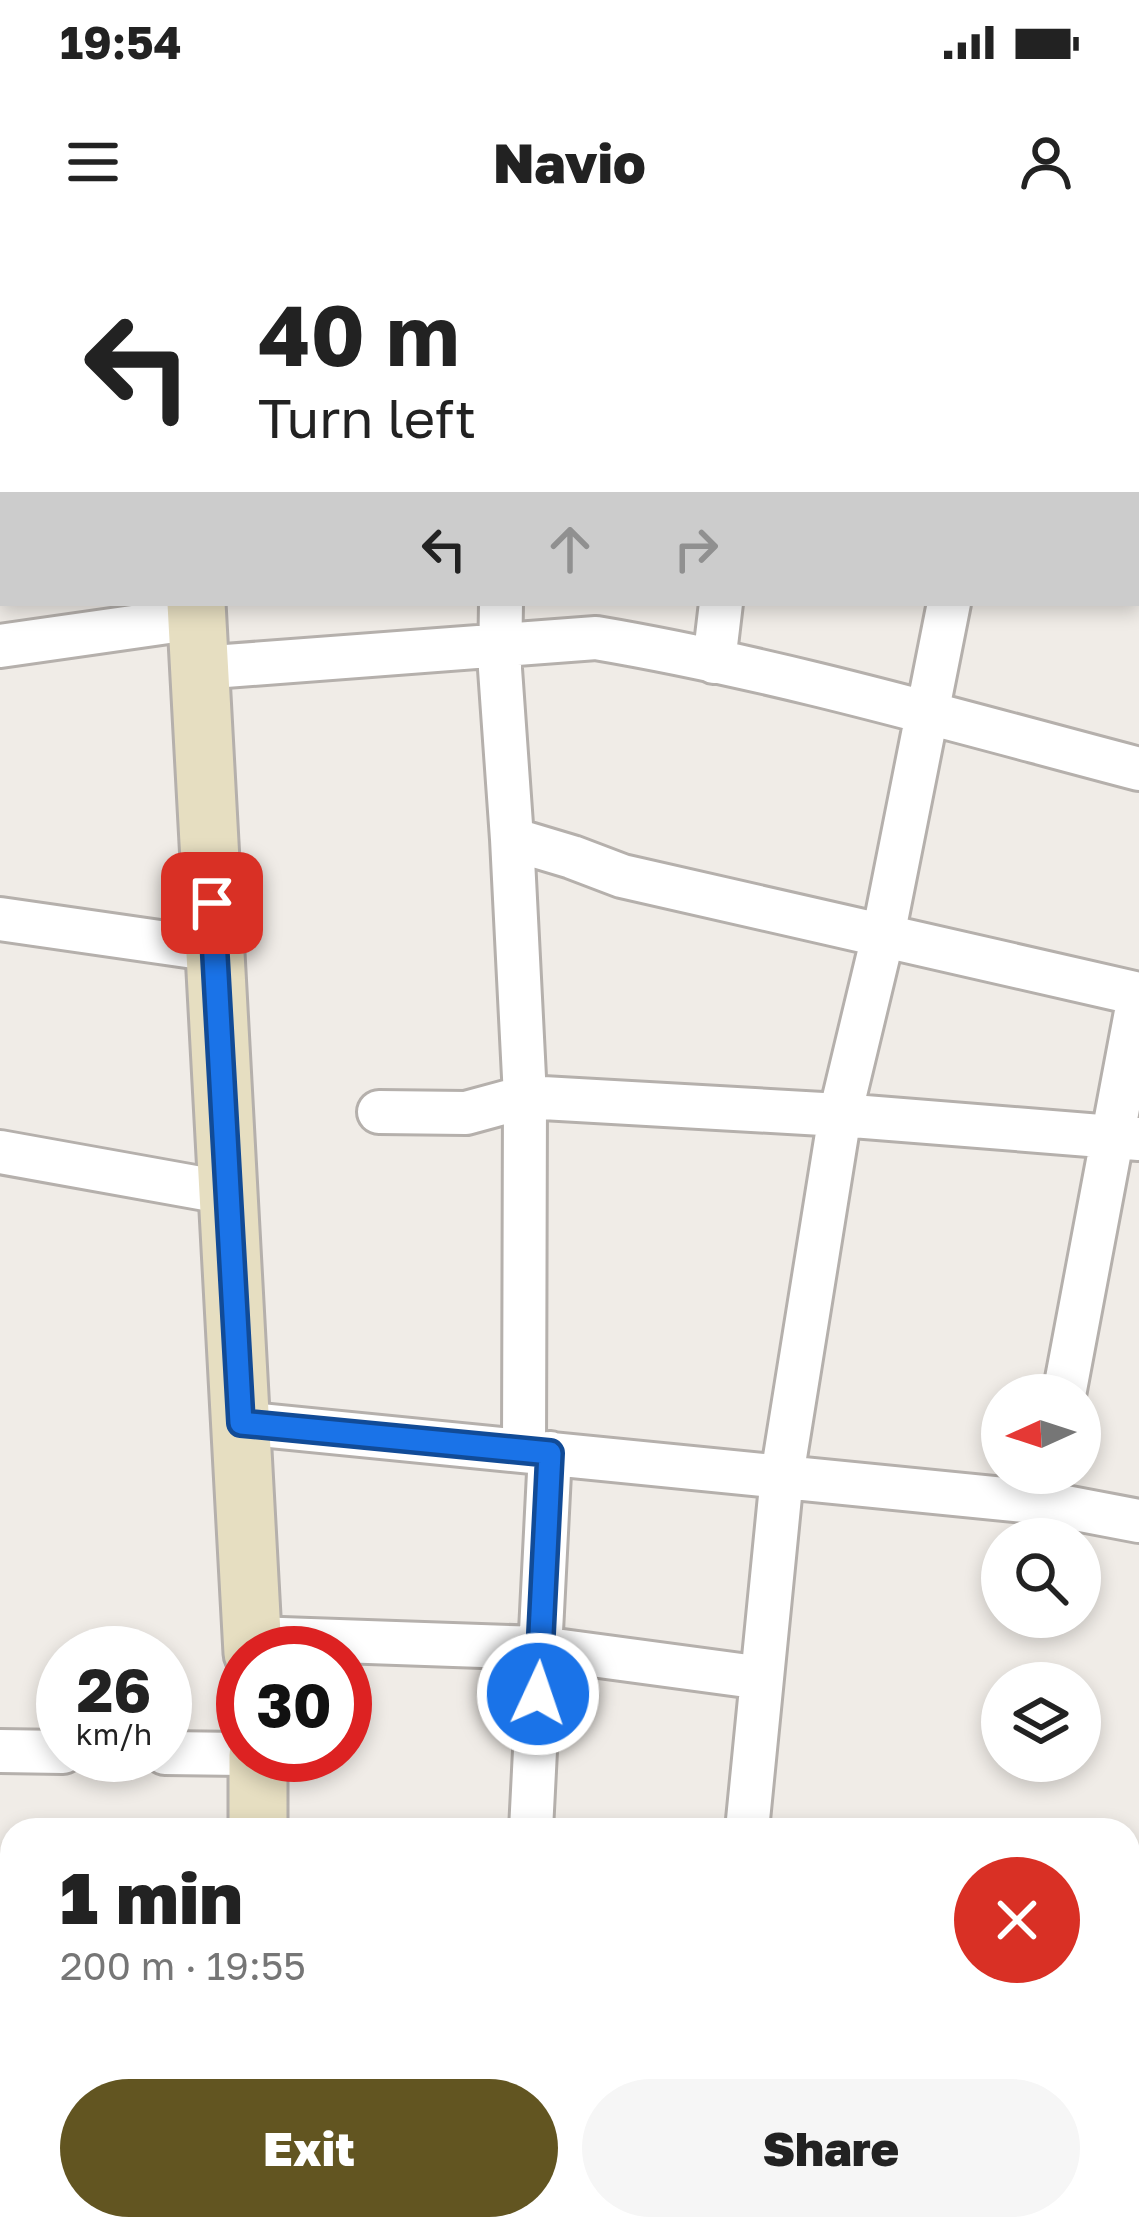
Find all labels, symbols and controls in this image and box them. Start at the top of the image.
text: 19:54 [60,15,182,69]
icon: menu [60,129,126,195]
icon: person [1013,129,1079,195]
text: Navio [493,130,646,195]
text: 40 m [258,284,460,384]
icon: left [60,288,216,444]
text: Turn left [258,385,476,450]
icon: left [411,516,477,582]
icon: ahead [537,516,603,582]
icon: right [663,516,729,582]
pin [161,852,263,954]
icon: arrive [179,870,245,936]
north arrow [981,1374,1101,1494]
map controls [981,1374,1101,1782]
button: search [981,1518,1101,1638]
speed limit sign: 30 [216,1626,372,1782]
position arrow [475,1631,601,1757]
text: 26 [77,1653,151,1725]
button: layers [981,1662,1101,1782]
text: km/h [76,1716,152,1752]
text: 1 min [60,1853,243,1940]
button: close [954,1857,1080,1983]
text: 200 m · 19:55 [60,1942,306,1989]
button: Exit [60,2079,558,2217]
button: Share [582,2079,1080,2217]

